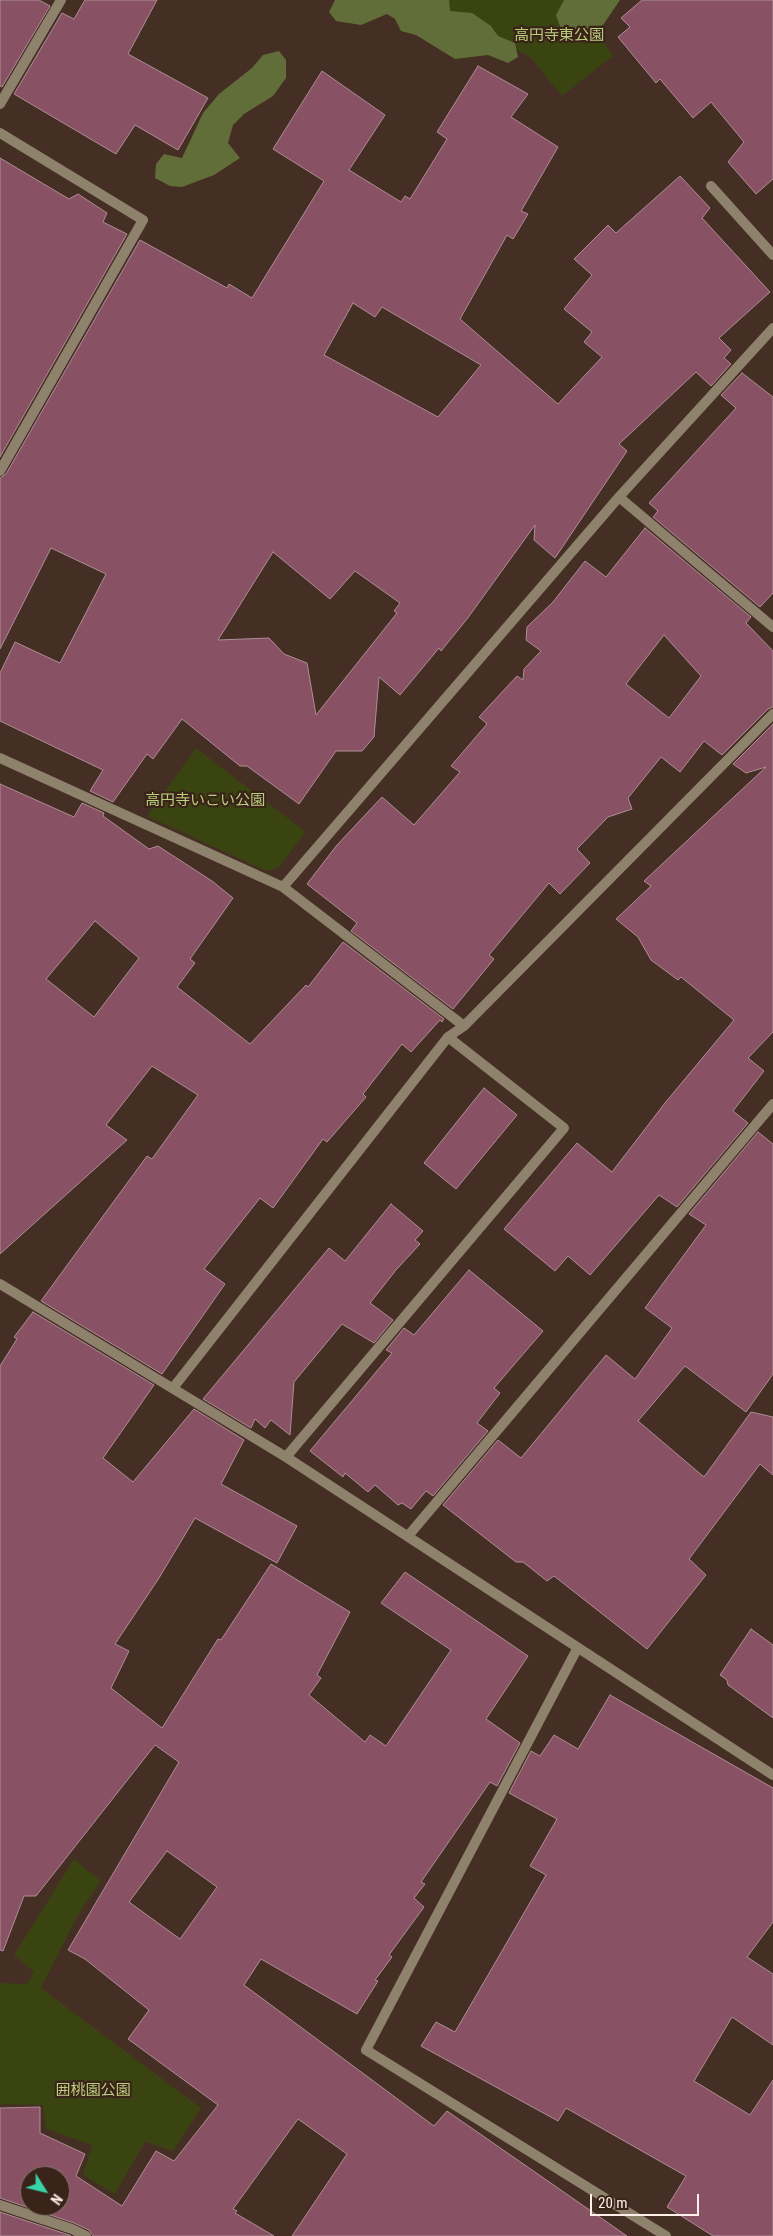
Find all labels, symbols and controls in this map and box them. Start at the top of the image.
park label: 高円寺東公園 [514,27,604,45]
park label: 高円寺いこい公園 [145,792,265,810]
park label: 囲桃園公園 [56,2082,130,2100]
north arrow [20,2166,70,2216]
scale bar [593,2184,702,2216]
text: N [47,2191,65,2207]
text: 20 m [598,2194,628,2212]

